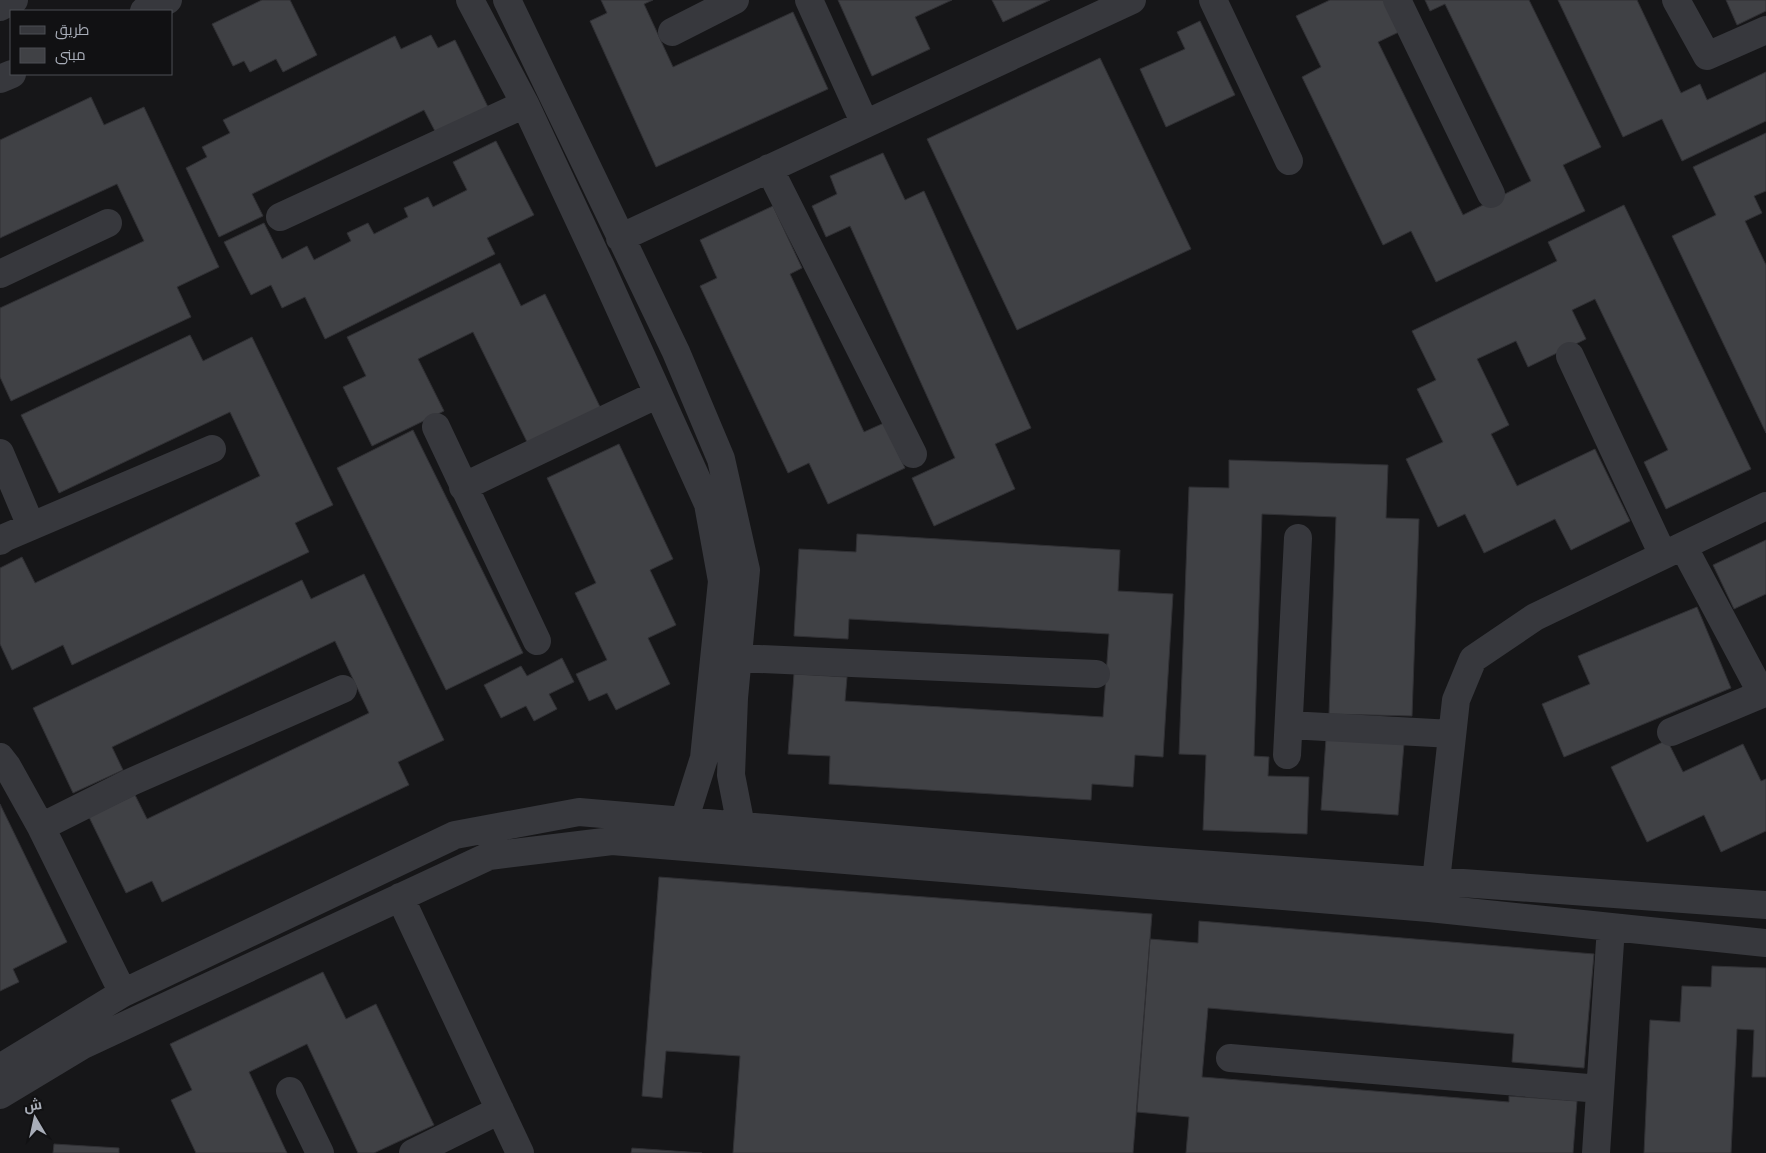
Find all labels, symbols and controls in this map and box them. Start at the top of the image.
legend [10,10,172,75]
text: طريق [55,19,89,40]
text: مبنى [55,44,86,65]
north arrow [10,1093,60,1143]
text: ش [23,1094,43,1116]

